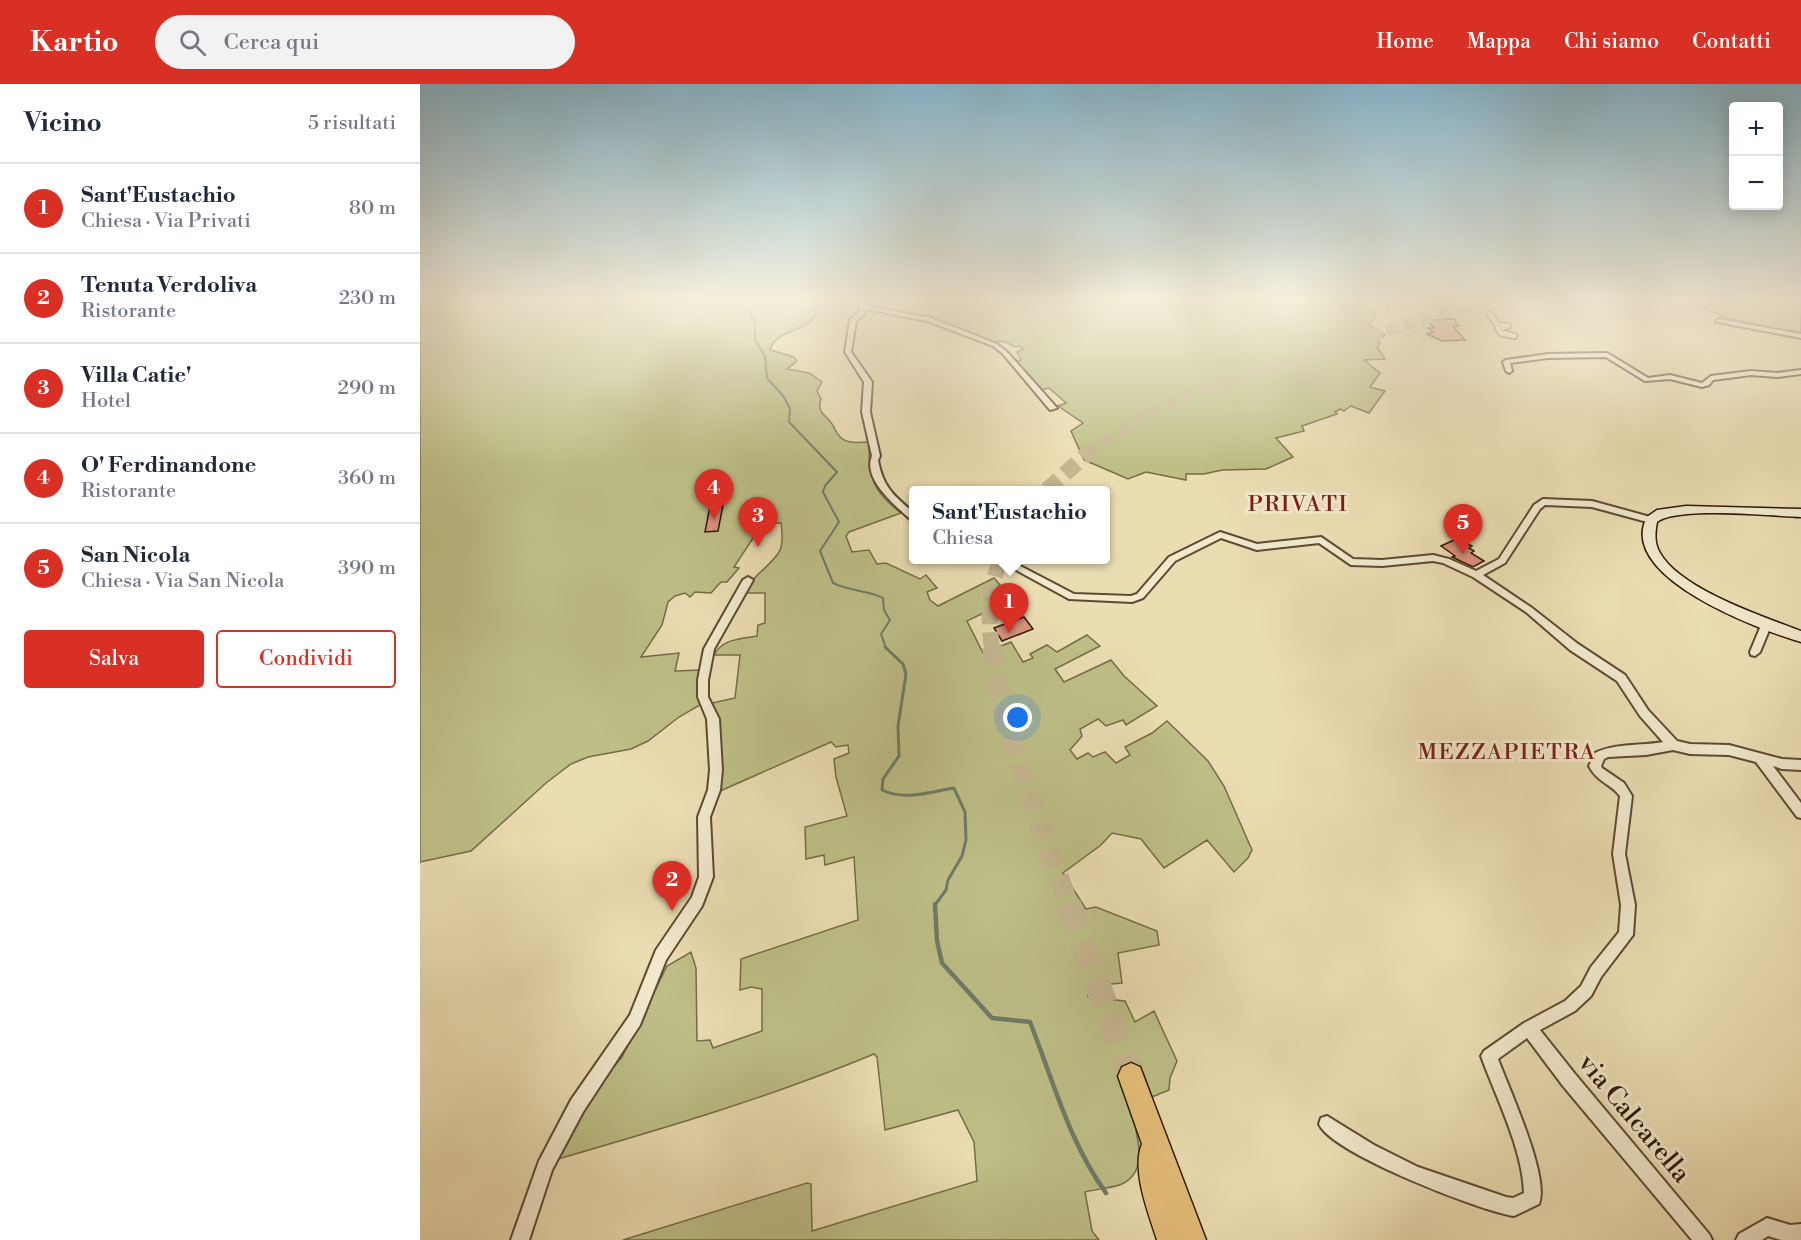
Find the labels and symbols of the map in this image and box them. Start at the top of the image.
pin: 4 [694,470,734,519]
district label: PRIVATI [1248,491,1348,518]
pin: 3 [738,498,778,547]
pin: 5 [1444,504,1482,554]
pin: 1 [990,584,1028,633]
your location [1003,703,1032,732]
district label: MEZZAPIETRA [1418,739,1596,766]
pin: 2 [652,862,692,911]
street label: via Calcarella [1571,1047,1698,1190]

